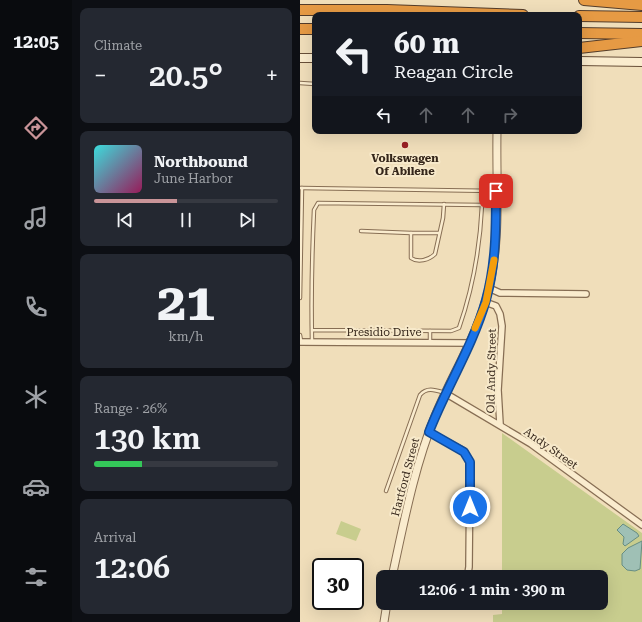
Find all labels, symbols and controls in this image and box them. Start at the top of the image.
text: 60 m [394,27,459,60]
icon: left [328,28,380,80]
text: 12:05 [13,31,59,52]
text: Climate [94,38,142,53]
text: 20.5° [149,58,223,93]
text: Reagan Circle [394,61,513,82]
text: − [94,63,106,88]
text: + [266,63,278,88]
icon: left [373,104,395,126]
icon: ahead [415,104,437,126]
icon: ahead [457,104,479,126]
icon: right [499,104,521,126]
icon: directions [22,114,50,142]
marker: Volkswagen Of Abilene [400,140,410,150]
place label: Volkswagen Of Abilene [371,152,439,178]
text: Northbound [154,153,248,171]
text: June Harbor [154,171,233,186]
pin [479,174,513,208]
icon: arrive [485,180,507,202]
icon: music [22,204,50,232]
icon: previous [114,209,136,231]
icon: pause [175,209,197,231]
icon: next [236,209,258,231]
text: 21 [157,272,215,333]
icon: phone [22,293,50,321]
street label: Presidio Drive [346,326,422,339]
text: km/h [169,329,203,344]
street label: Old Andy Street [484,329,499,413]
icon: climate [22,383,50,411]
text: Range · 26% [94,401,167,416]
text: 130 km [94,421,201,456]
street label: Andy Street [521,425,580,472]
street label: Hartford Street [389,437,422,518]
icon: car [22,473,50,501]
position arrow [449,486,491,528]
text: Arrival [94,530,136,545]
text: 12:06 [94,550,170,585]
speed limit sign: 30 [312,558,364,610]
icon: filters [22,563,50,591]
text: 12:06 · 1 min · 390 m [419,581,565,599]

